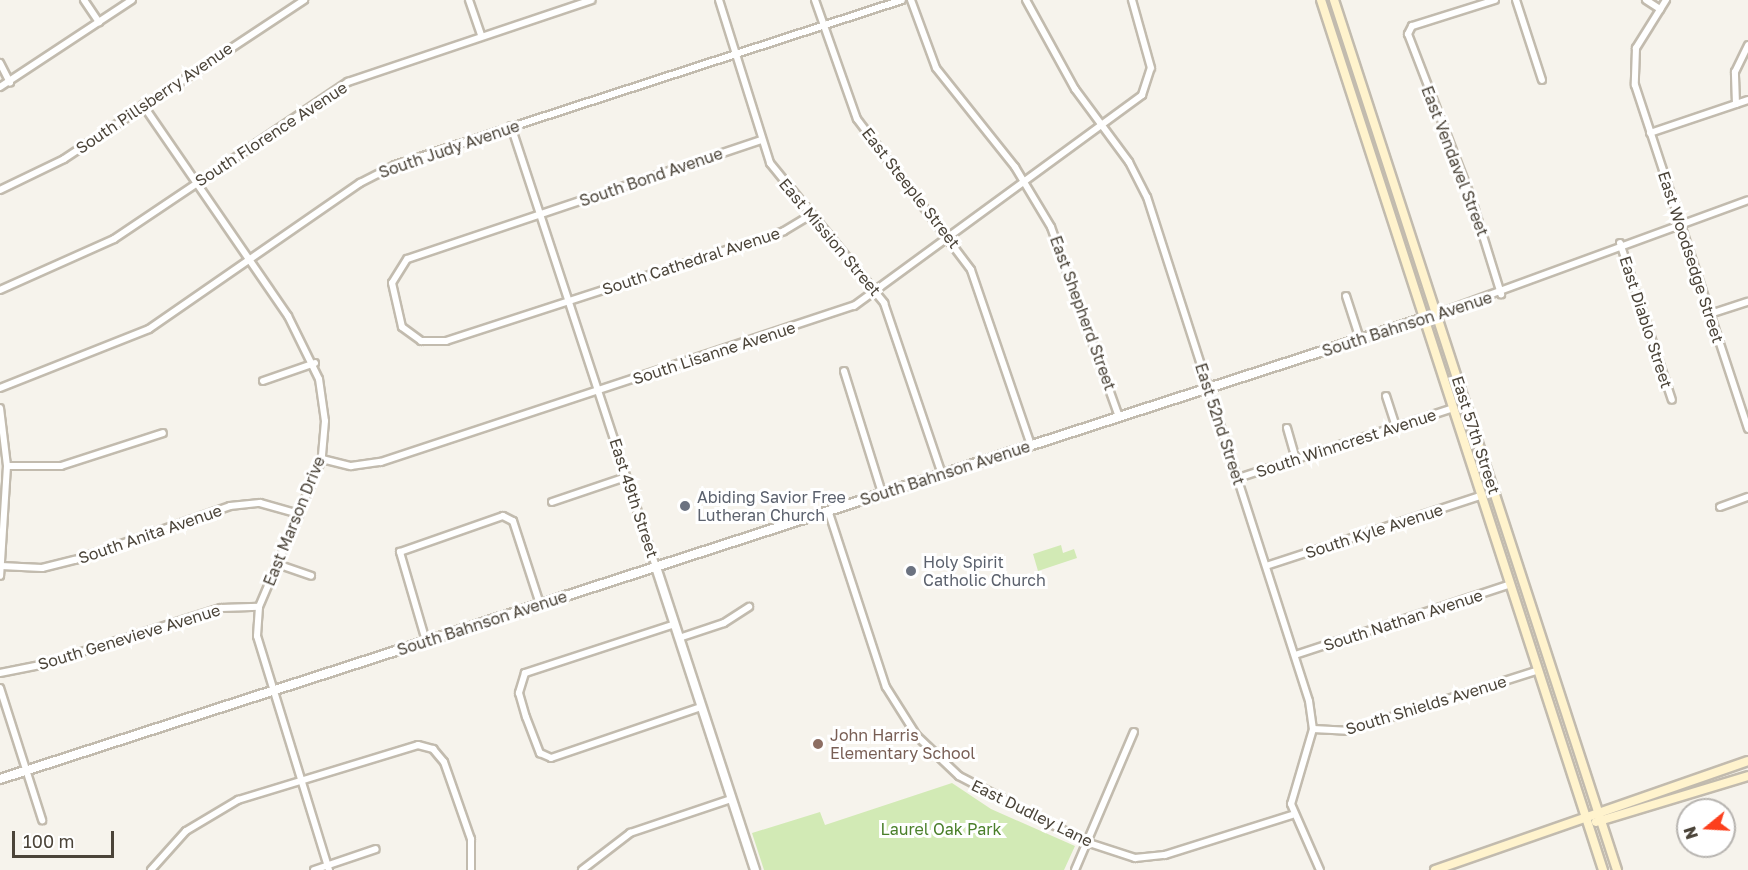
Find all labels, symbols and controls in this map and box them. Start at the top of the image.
street label: South Pillsberry Avenue [72,38,236,158]
street label: South Florence Avenue [191,78,351,190]
street label: East Vendavel Street [1417,83,1493,239]
street label: South Judy Avenue [376,116,522,182]
street label: East Steeple Street [858,124,964,252]
street label: South Bond Avenue [577,143,725,211]
street label: East Woodsedge Street [1654,169,1728,345]
street label: East Mission Street [775,174,885,300]
street label: South Cathedral Avenue [600,223,782,299]
street label: East Shepherd Street [1046,233,1120,393]
street label: East Diablo Street [1616,254,1676,390]
street label: South Bahnson Avenue [1320,287,1494,361]
street label: South Lisanne Avenue [630,318,798,388]
street label: East 52nd Street [1191,361,1249,487]
street label: East 57th Street [1448,374,1504,496]
street label: South Winncrest Avenue [1253,405,1439,481]
street label: East 49th Street [606,436,662,560]
street label: South Bahnson Avenue [858,436,1032,510]
street label: East Marson Drive [259,453,329,589]
place label: Abiding Savior Free Lutheran Church [697,487,846,525]
marker: Abiding Savior Free Lutheran Church [678,499,692,513]
street label: South Anita Avenue [76,500,224,568]
street label: South Kyle Avenue [1303,500,1445,562]
place label: Holy Spirit Catholic Church [923,552,1046,590]
marker: Holy Spirit Catholic Church [904,564,918,578]
street label: South Nathan Avenue [1321,585,1485,655]
street label: South Bahnson Avenue [395,586,569,660]
street label: South Genevieve Avenue [35,600,223,674]
street label: South Shields Avenue [1343,671,1509,739]
place label: John Harris Elementary School [830,725,975,763]
marker: John Harris Elementary School [811,737,825,751]
street label: East Dudley Lane [968,775,1096,851]
north arrow [1676,798,1736,858]
scale bar [15,819,117,857]
park label: Laurel Oak Park [880,819,1002,839]
text: N [1679,824,1702,842]
text: 100 m [23,830,74,852]

